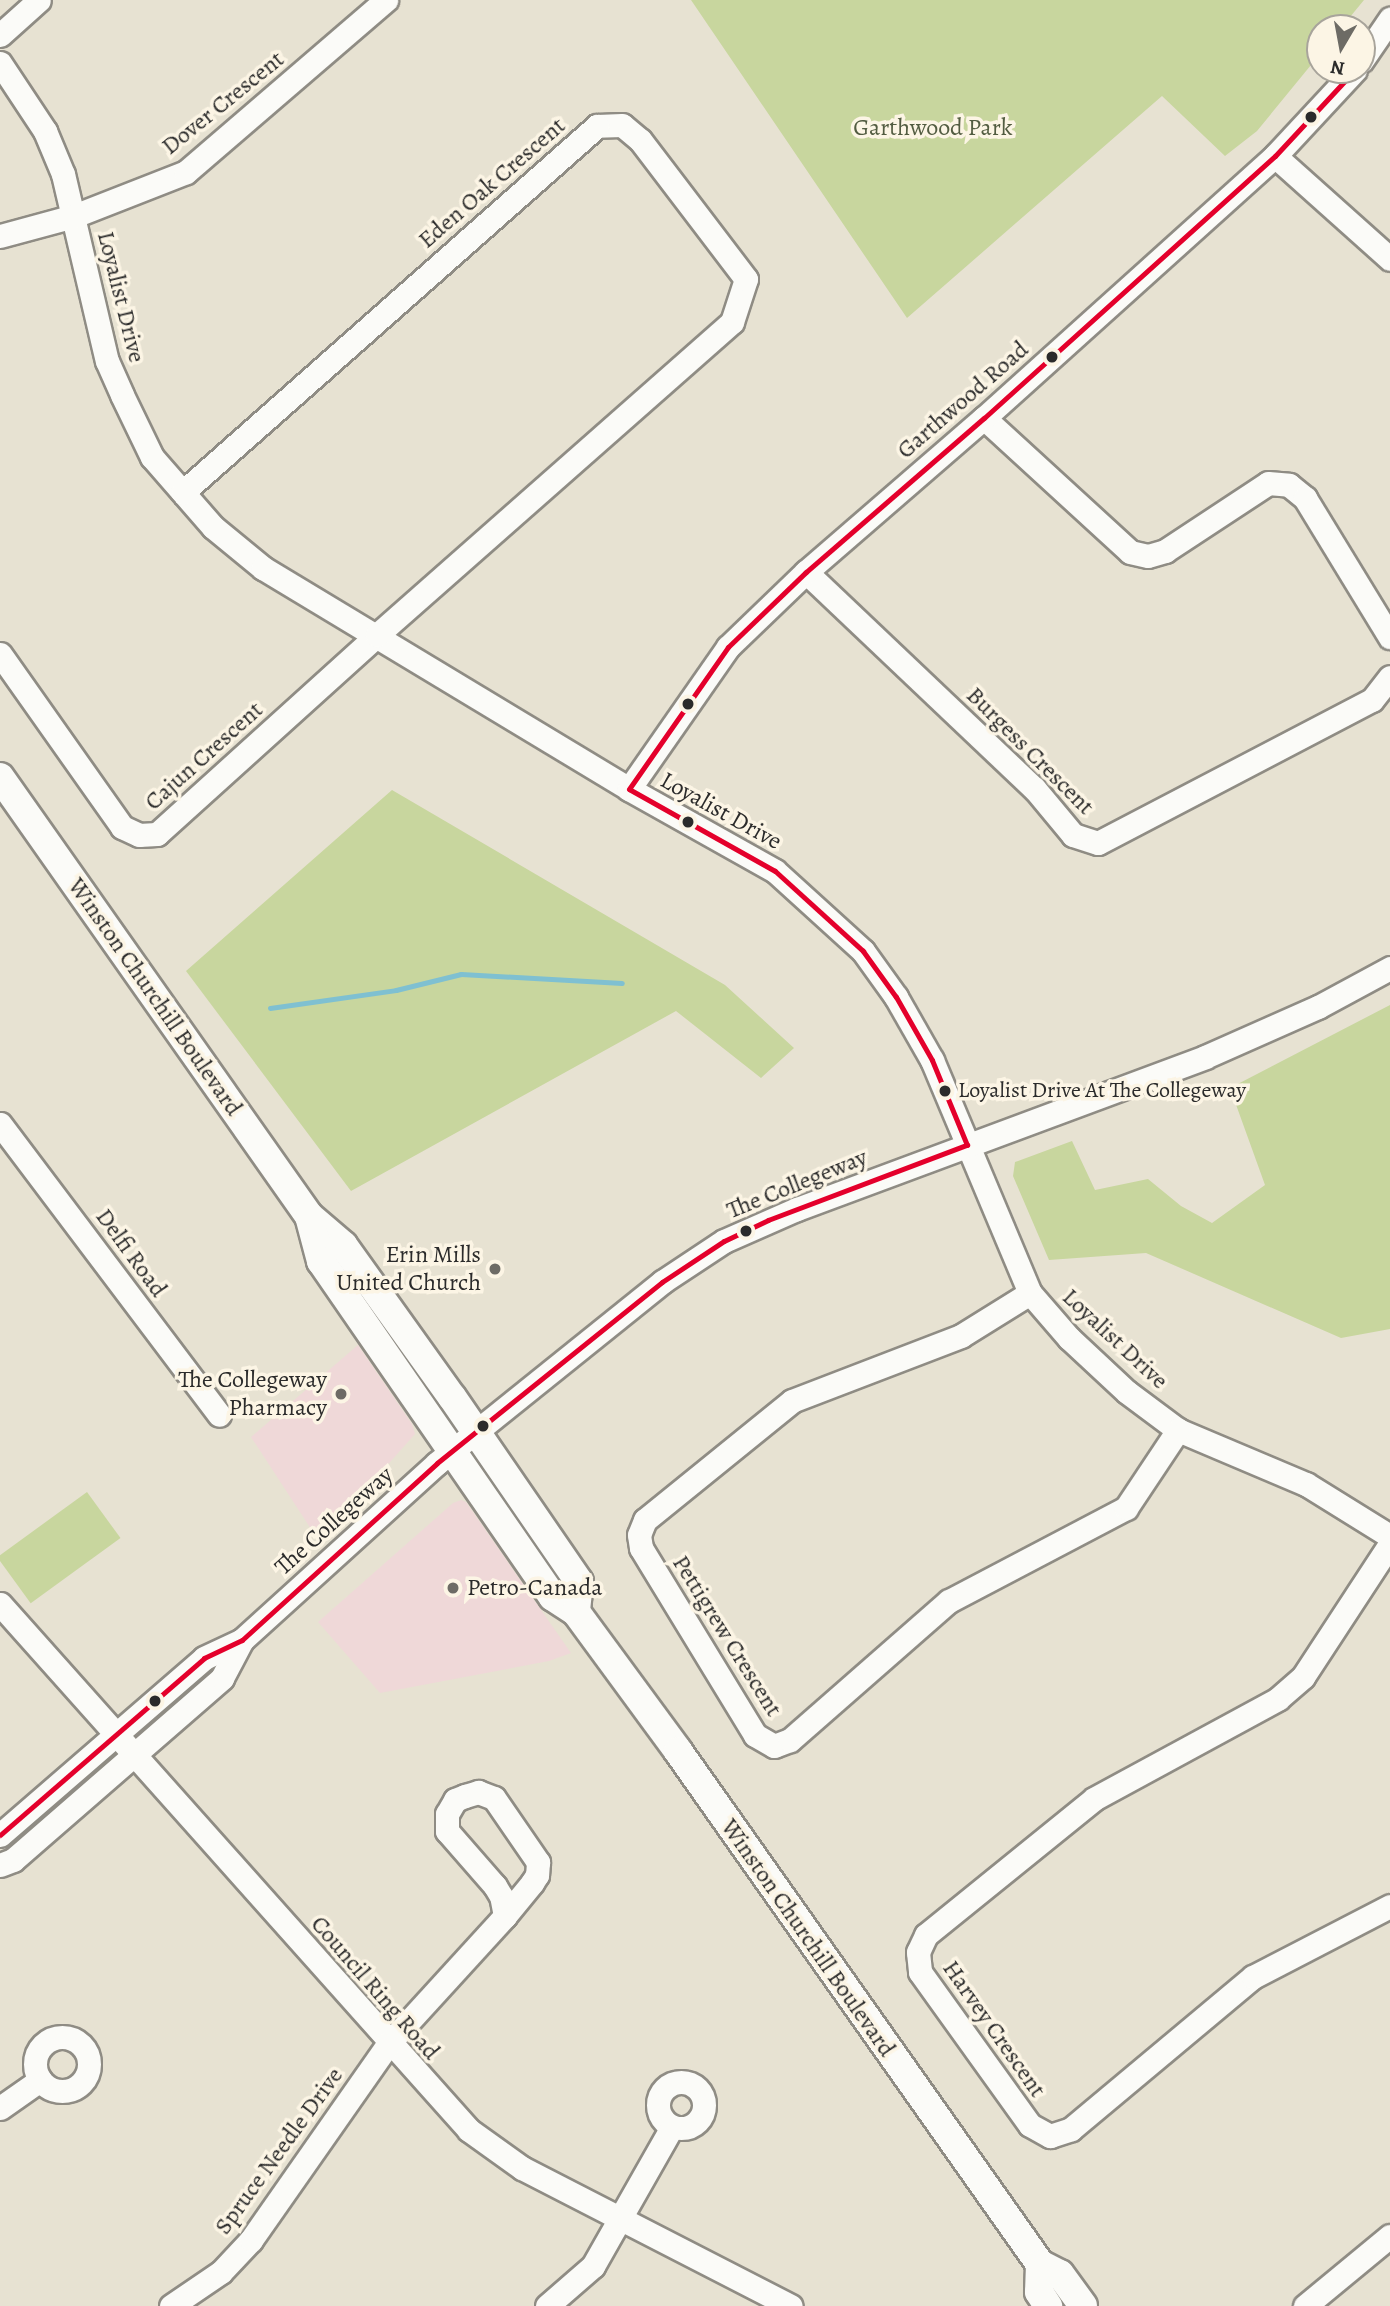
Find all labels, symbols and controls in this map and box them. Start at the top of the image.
north arrow [1306,14,1376,84]
street label: Dover Crescent [156,45,290,161]
text: N [1329,54,1347,82]
unlabelled marker [1304,110,1318,124]
street label: Eden Oak Crescent [413,111,571,255]
park label: Garthwood Park [853,114,1013,142]
street label: Loyalist Drive [91,228,151,366]
street label: Garthwood Road [891,335,1035,465]
unlabelled marker [1045,350,1059,364]
street label: Burgess Crescent [960,681,1100,821]
street label: Cajun Crescent [139,696,269,816]
unlabelled marker [681,697,695,711]
street label: Loyalist Drive [655,766,787,856]
unlabelled marker [681,815,695,829]
street label: Winston Churchill Boulevard [62,873,248,1121]
place label: Loyalist Drive At The Collegeway [958,1078,1246,1104]
marker: Loyalist Drive At The Collegeway [938,1084,952,1098]
street label: The Collegeway [723,1143,871,1225]
street label: Delfi Road [89,1203,173,1303]
unlabelled marker [739,1224,753,1238]
place label: Erin Mills United Church [336,1241,481,1297]
marker: Erin Mills United Church [487,1261,503,1277]
street label: Loyalist Drive [1056,1283,1174,1395]
place label: The Collegeway Pharmacy [178,1366,327,1422]
marker: The Collegeway Pharmacy [333,1386,349,1402]
unlabelled marker [476,1419,490,1433]
street label: The Collegeway [269,1461,399,1581]
street label: Pettigrew Crescent [666,1550,788,1722]
place label: Petro-Canada [467,1574,602,1602]
marker: Petro-Canada [445,1580,461,1596]
unlabelled marker [148,1694,162,1708]
street label: Winston Churchill Boulevard [715,1814,901,2062]
street label: Council Ring Road [305,1910,445,2066]
street label: Harvey Crescent [936,1955,1052,2103]
street label: Spruce Needle Drive [209,2062,349,2240]

